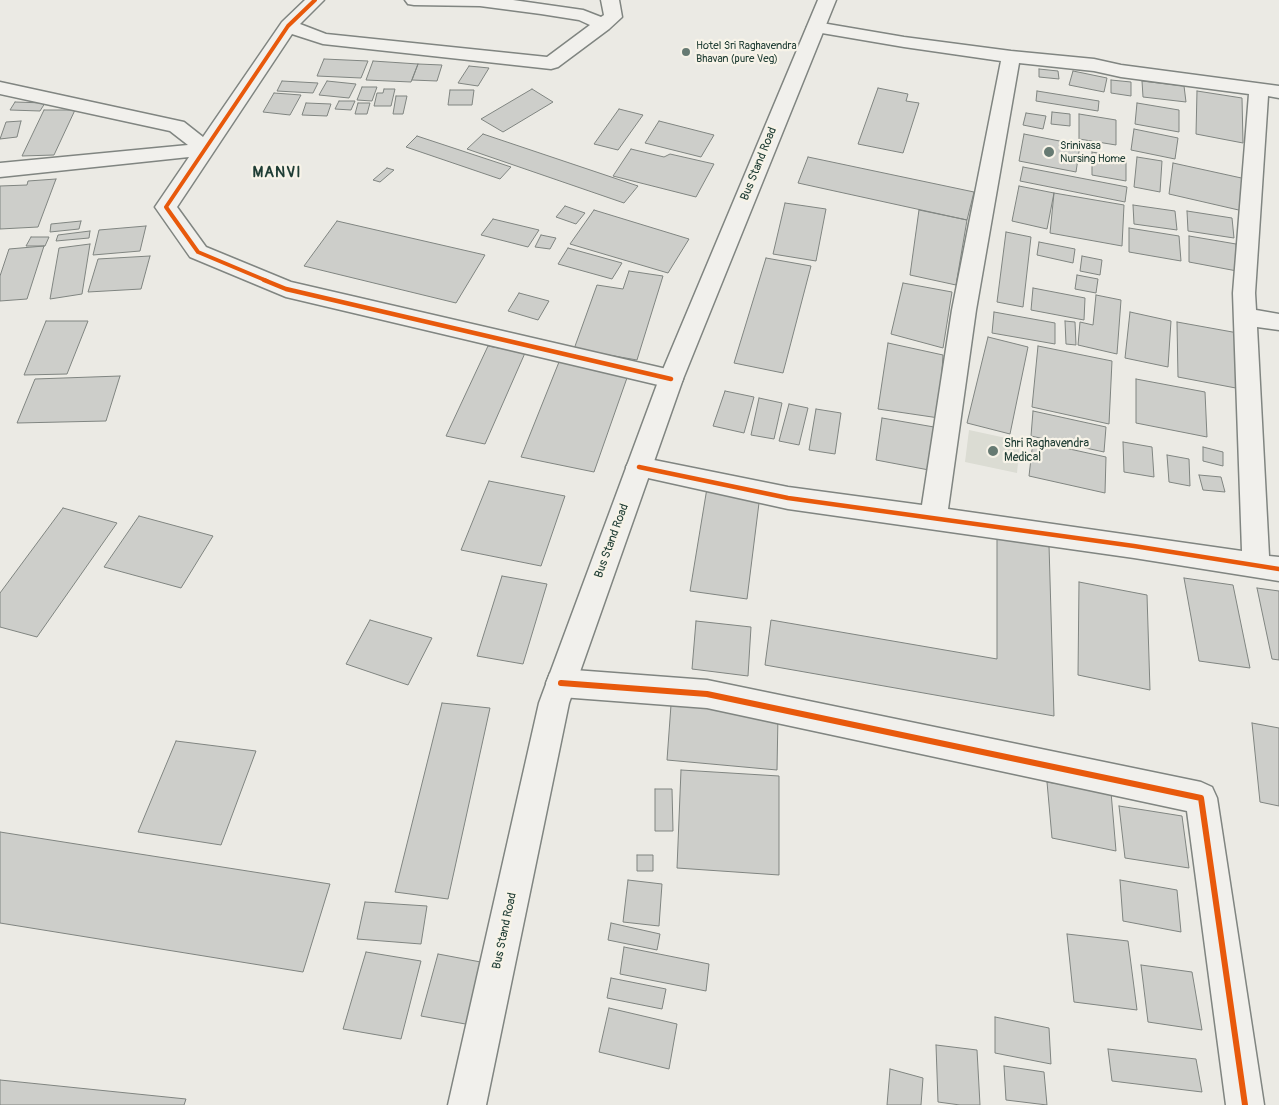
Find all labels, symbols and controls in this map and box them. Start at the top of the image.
place label: Hotel Sri Raghavendra Bhavan (pure Veg) [696,39,797,65]
marker: Hotel Sri Raghavendra Bhavan (pure Veg) [680,46,692,58]
street label: Bus Stand Road [738,125,780,203]
place label: Srinivasa Nursing Home [1060,139,1126,165]
marker: Srinivasa Nursing Home [1042,145,1056,159]
district label: MANVI [252,164,302,182]
place label: Shri Raghavendra Medical [1004,437,1089,465]
marker: Shri Raghavendra Medical [986,444,1000,458]
street label: Bus Stand Road [592,502,632,580]
street label: Bus Stand Road [490,891,520,971]

